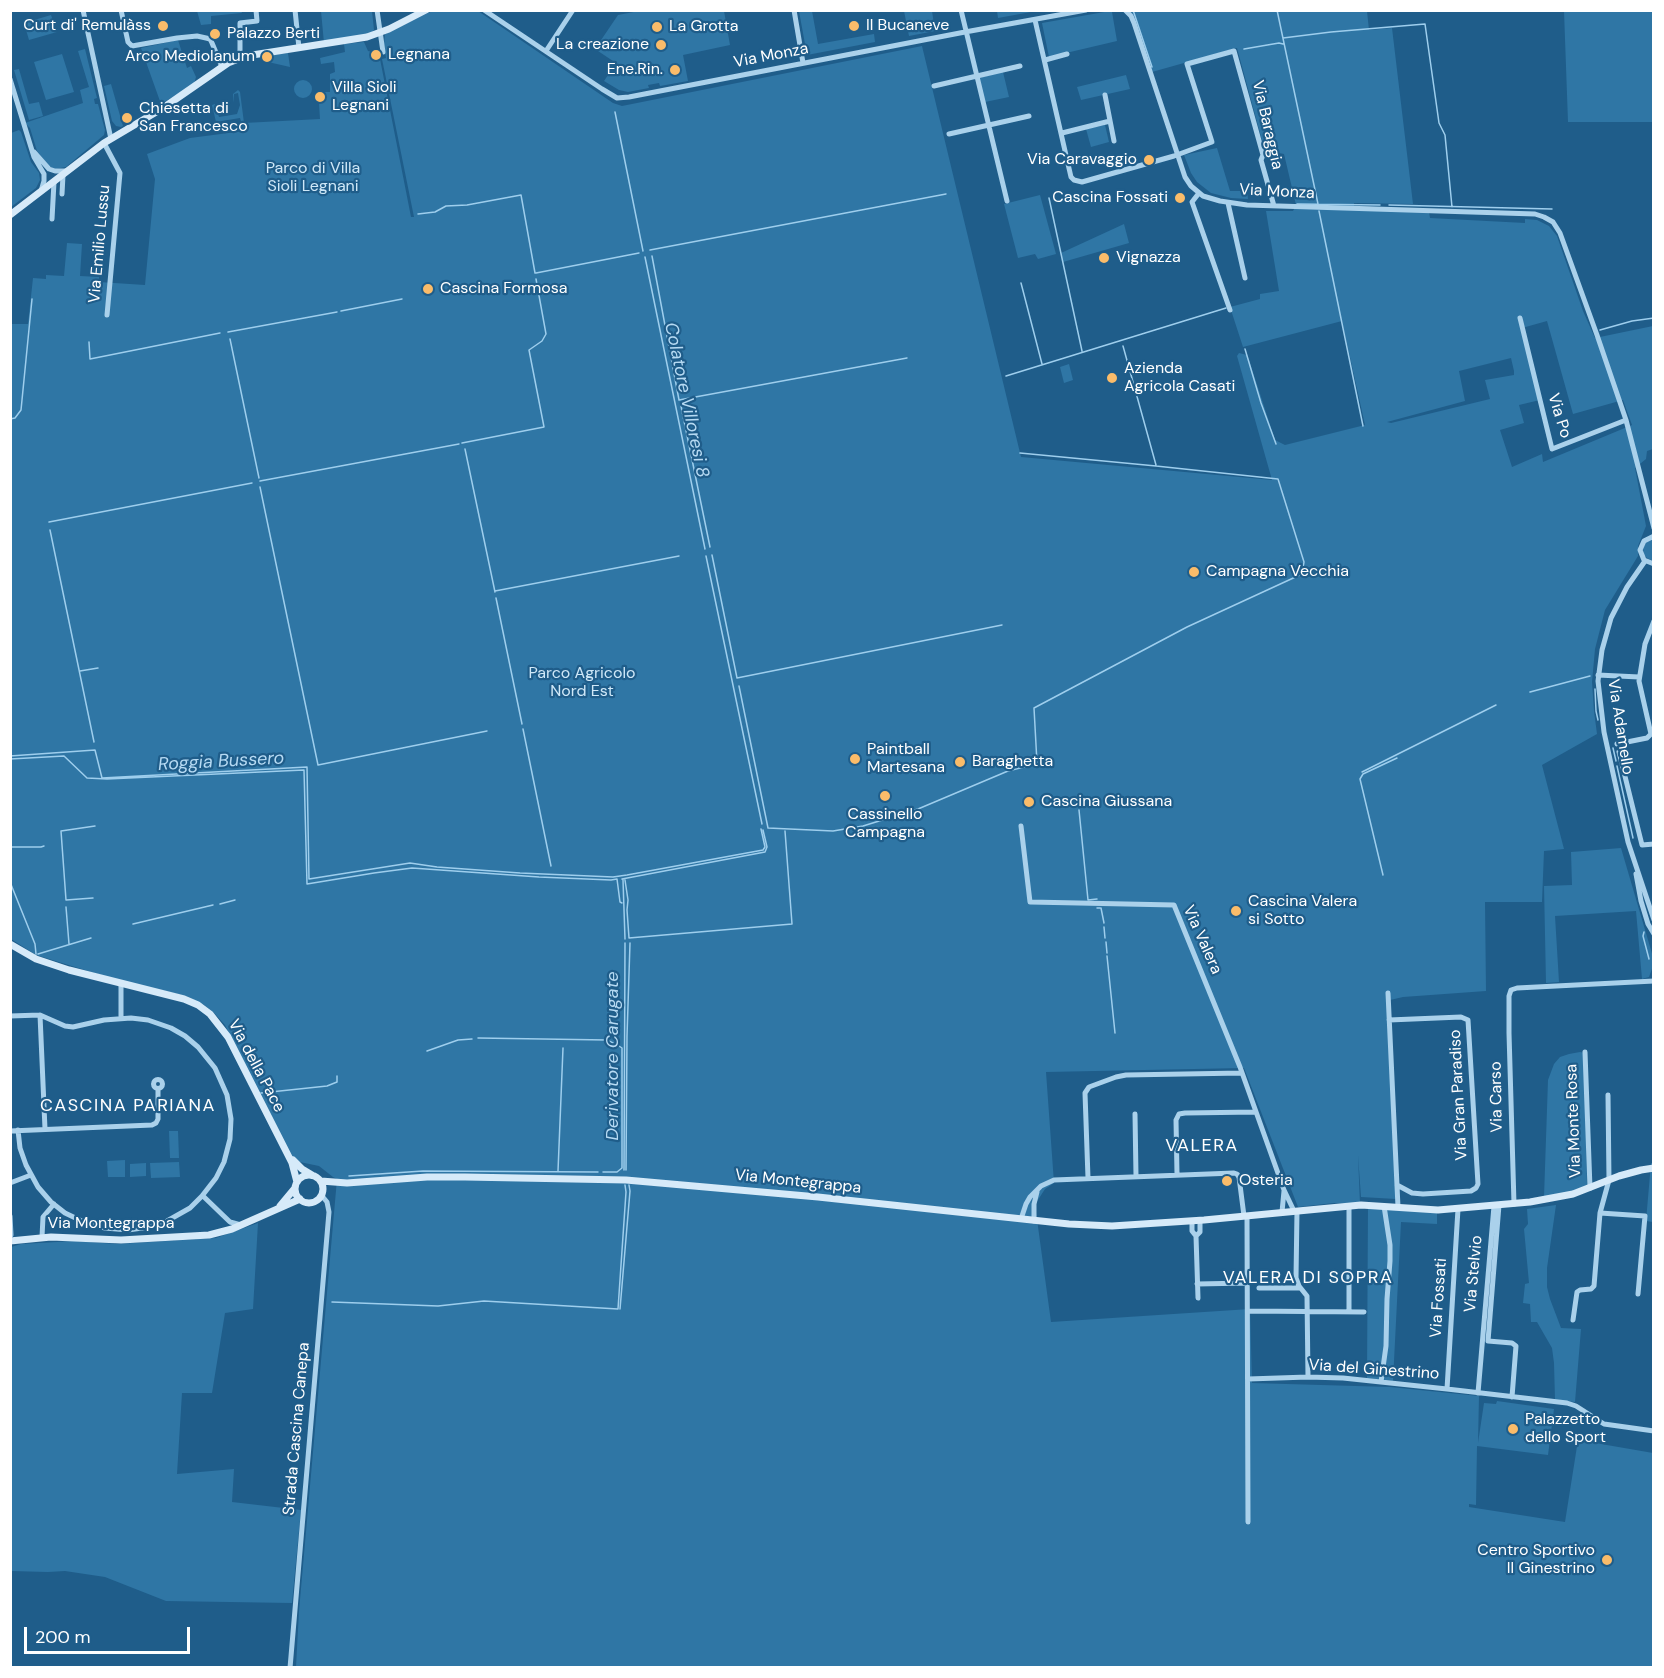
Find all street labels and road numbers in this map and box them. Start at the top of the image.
street label: Via Monza [732,39,810,73]
street label: Via Baraggia [1247,79,1287,171]
street label: Via Monza [1239,180,1315,204]
street label: Via Emilio Lussu [85,184,115,304]
street label: Via Po [1543,391,1575,441]
street label: Via Adamello [1603,678,1637,776]
street label: Via Valera [1178,903,1226,977]
street label: Via della Pace [223,1016,289,1116]
street label: Via Gran Paradiso [1446,1029,1472,1161]
street label: Via Carso [1487,1061,1507,1133]
street label: Via Monte Rosa [1562,1064,1586,1178]
street label: Via Montegrappa [734,1166,862,1198]
street label: Via Montegrappa [47,1214,175,1234]
street label: Via Stelvio [1461,1235,1487,1313]
street label: Via Fossati [1427,1257,1451,1339]
street label: Strada Cascina Canepa [280,1342,314,1516]
street label: Via del Ginestrino [1308,1356,1440,1384]

